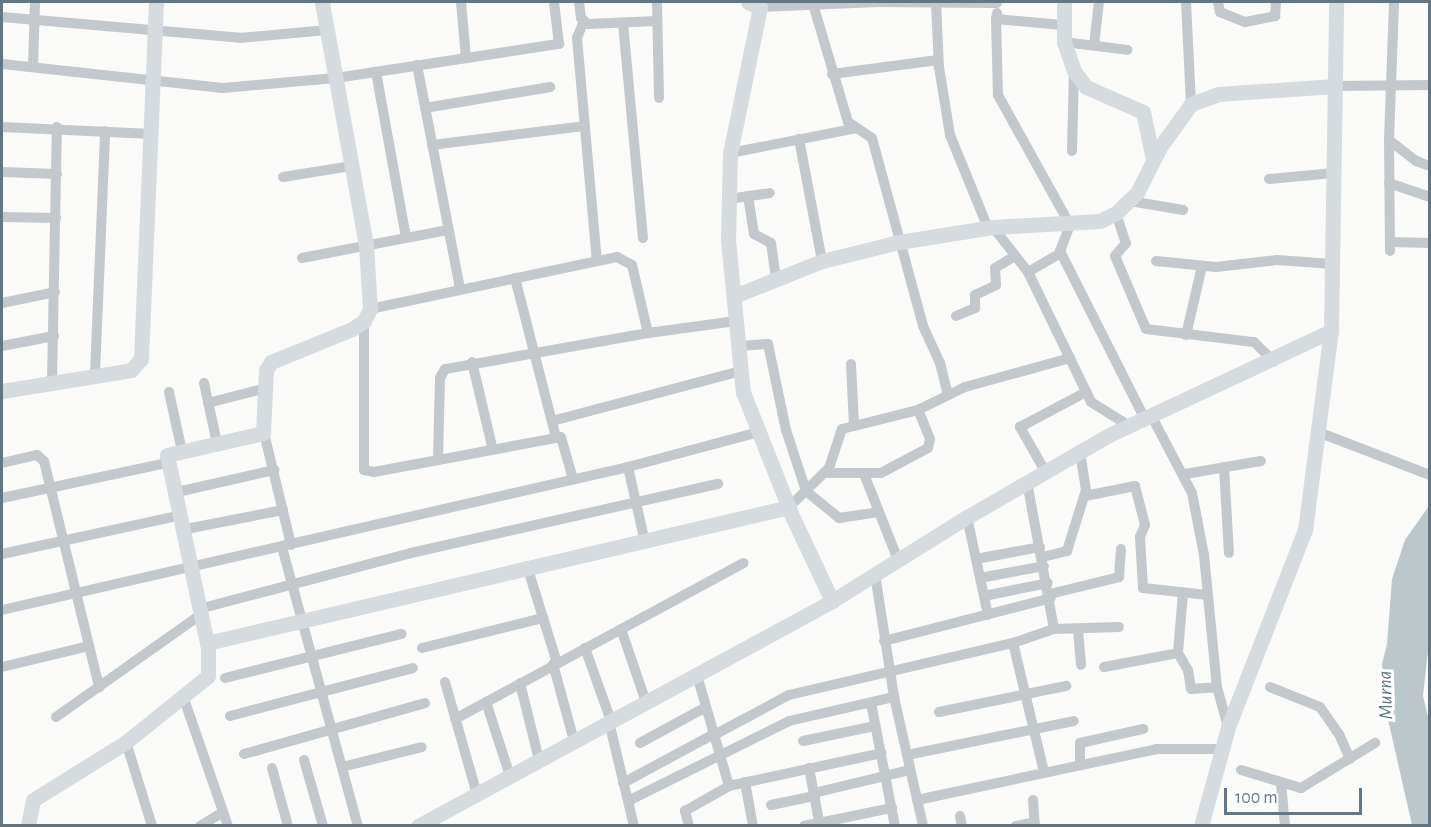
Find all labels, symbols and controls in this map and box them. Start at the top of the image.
water label: Murna [1373,670,1399,720]
scale bar [1227,776,1365,814]
text: 100 m [1235,789,1278,807]

